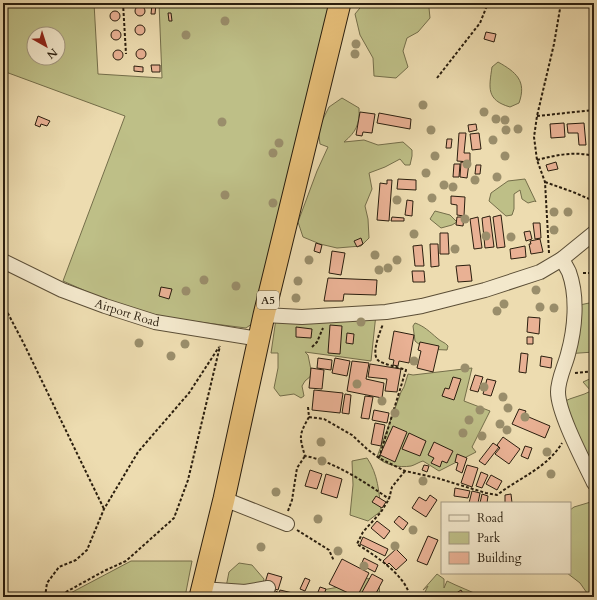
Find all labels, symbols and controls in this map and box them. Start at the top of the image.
north arrow [26,26,66,66]
text: N [43,45,60,63]
road number: A5 [257,291,279,309]
street label: Airport Road [93,295,161,331]
legend [441,502,571,574]
text: Road [477,510,504,526]
text: Park [477,530,501,546]
text: Building [477,550,522,566]

